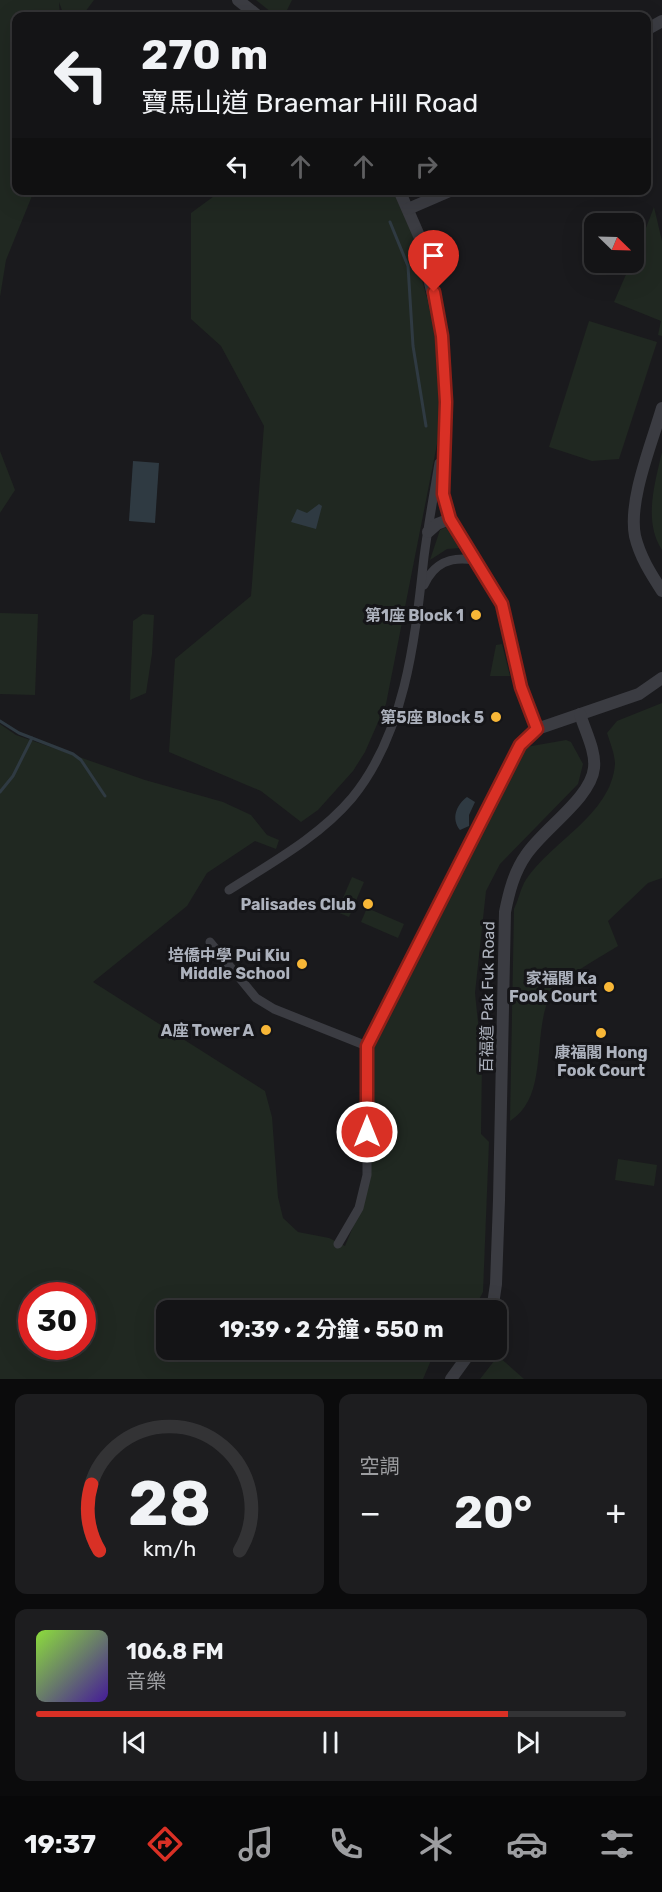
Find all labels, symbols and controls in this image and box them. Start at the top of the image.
text: 270 m [141,30,268,80]
icon: left [42,36,120,114]
text: 寶馬山道 Braemar Hill Road [141,87,478,119]
icon: left [221,150,254,183]
icon: ahead [284,150,317,183]
icon: ahead [347,150,380,183]
icon: right [410,150,443,183]
north arrow [584,213,644,273]
map controls [584,213,644,273]
pin [408,230,459,292]
icon: arrive [417,239,450,272]
place label: 第1座 Block 1 [365,606,464,625]
marker: 第1座 Block 1 [469,608,483,622]
place label: 第5座 Block 5 [380,708,484,727]
marker: 第5座 Block 5 [489,710,503,724]
place label: Palisades Club [240,895,356,914]
marker: Palisades Club [361,897,375,911]
street label: 百福道 Pak Fuk Road [477,921,498,1073]
place label: 培僑中學 Pui Kiu Middle School [168,946,290,983]
marker: 培僑中學 Pui Kiu Middle School [295,957,309,971]
place label: 家福閣 Ka Fook Court [509,969,598,1006]
marker: 家福閣 Ka Fook Court [602,980,616,994]
place label: A座 Tower A [161,1021,255,1040]
marker: A座 Tower A [259,1023,273,1037]
marker: 康福閣 Hong Fook Court [594,1026,608,1040]
place label: 康福閣 Hong Fook Court [554,1043,648,1080]
position arrow [335,1100,399,1164]
speed limit sign: 30 [18,1282,96,1360]
text: 19:39 · 2 分鐘 · 550 m [219,1316,444,1343]
text: 空調 [360,1454,400,1478]
text: 28 [128,1467,211,1541]
text: 20° [454,1486,532,1539]
text: − [360,1493,381,1532]
text: + [605,1493,626,1532]
text: km/h [142,1536,196,1561]
text: 106.8 FM [126,1638,224,1665]
text: 音樂 [126,1669,166,1693]
icon: previous [118,1726,151,1759]
icon: pause [314,1726,347,1759]
icon: next [511,1726,544,1759]
icon: directions [144,1823,186,1865]
icon: music [235,1823,277,1865]
icon: phone [325,1823,367,1865]
icon: climate [415,1823,457,1865]
icon: car [506,1823,548,1865]
icon: filters [596,1823,638,1865]
text: 19:37 [24,1828,96,1860]

